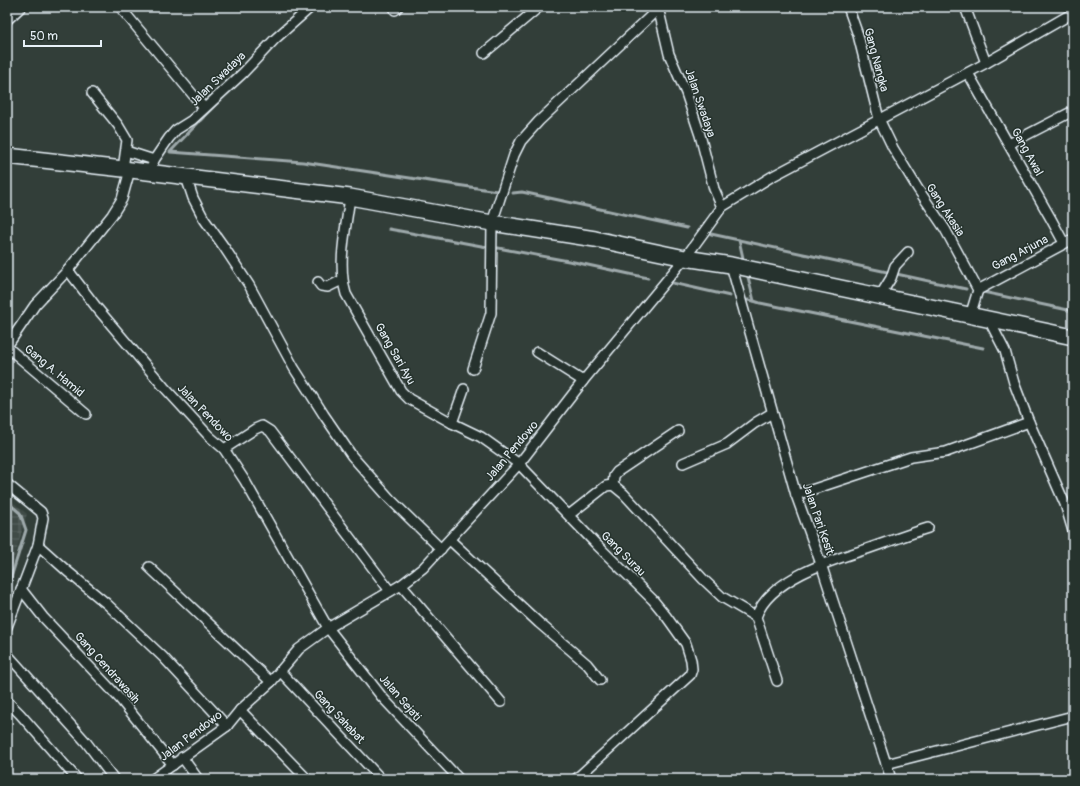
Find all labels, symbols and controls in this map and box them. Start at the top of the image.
scale bar [24,22,101,48]
street label: Gang Nangka [860,26,892,94]
text: 50 m [30,29,58,44]
street label: Jalan Swadaya [187,48,249,109]
street label: Jalan Swadaya [681,67,719,140]
street label: Gang Awal [1008,125,1046,179]
street label: Gang Akasia [922,181,968,240]
street label: Gang Arjuna [989,232,1051,274]
street label: Gang Sari Ayu [371,321,419,387]
street label: Gang A. Hamid [21,342,87,400]
street label: Jalan Pendowo [174,381,237,445]
street label: Jalan Pendowo [482,417,542,484]
street label: Jalan Pari Kesit [799,481,837,557]
street label: Gang Surau [597,528,649,580]
street label: Gang Cendrawasih [71,629,143,707]
street label: Jalan Sejati [376,672,424,724]
street label: Gang Sahabat [310,687,368,747]
street label: Jalan Pendowo [157,707,226,764]

